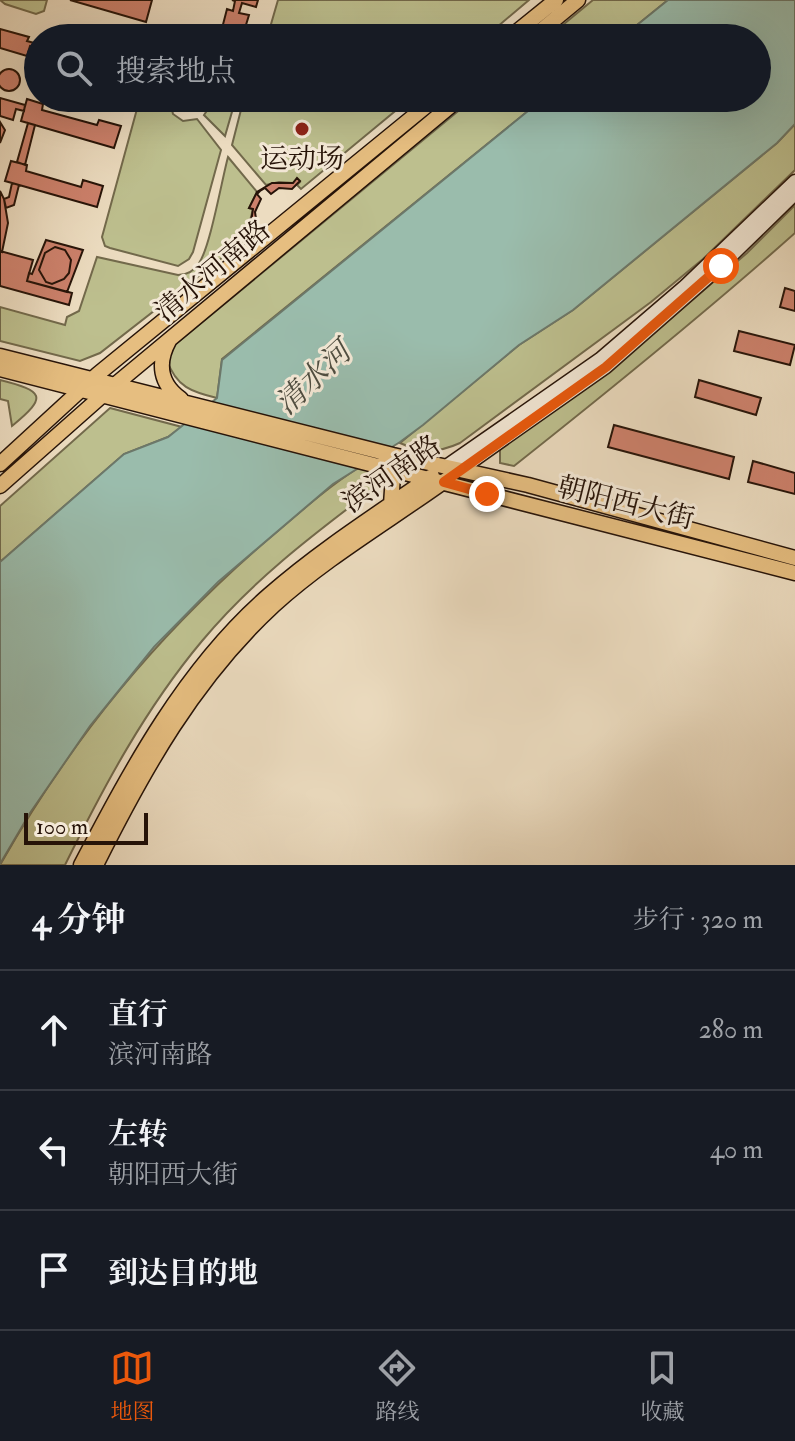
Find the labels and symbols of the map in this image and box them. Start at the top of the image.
marker: 运动场 [293,120,311,138]
place label: 运动场 [260,142,344,177]
street label: 清水河南路 [148,213,278,330]
route start [703,248,739,284]
water label: 清水河 [268,331,363,423]
street label: 滨河南路 [336,428,448,521]
street label: 朝阳西大街 [553,470,698,537]
route end [469,476,505,512]
scale bar [24,809,148,845]

